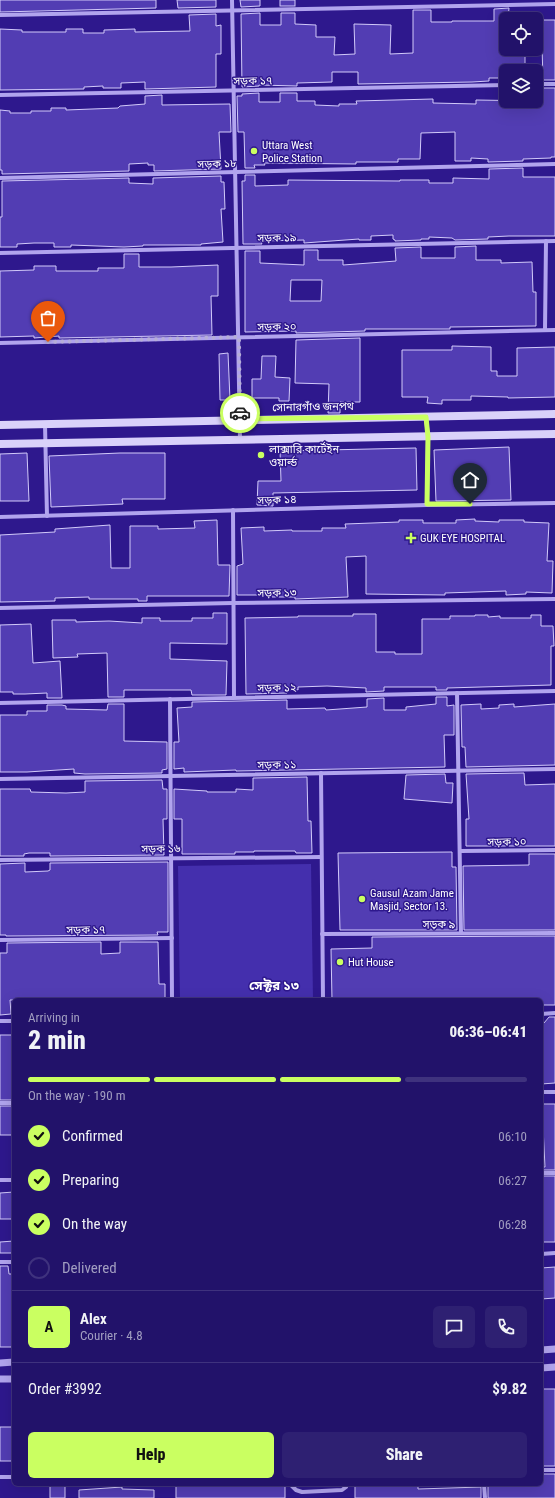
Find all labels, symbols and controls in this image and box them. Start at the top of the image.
map controls [499,12,543,108]
button: locate [499,12,543,56]
button: layers [499,64,543,108]
street label: সড়ক ১৭ [232,74,273,88]
place label: Uttara West Police Station [262,139,322,165]
marker: Uttara West Police Station [249,146,259,156]
street label: সড়ক ১৮ [196,157,237,171]
street label: সড়ক ১৯ [256,231,297,245]
pin [31,301,65,342]
icon: bag [37,307,59,329]
street label: সড়ক ২০ [256,320,297,334]
courier [220,393,260,433]
street label: সোনারগাঁও জনপথ [272,400,355,414]
icon: car [229,402,251,424]
place label: লাক্সারি কার্টেইন ওয়ার্ল্ড [268,441,339,469]
marker: লাক্সারি কার্টেইন ওয়ার্ল্ড [256,450,266,460]
pin [453,463,487,504]
icon: home [459,469,481,491]
street label: সড়ক ১৪ [256,493,297,507]
marker: GUK EYE HOSPITAL [405,532,417,544]
place label: GUK EYE HOSPITAL [420,532,505,545]
street label: সড়ক ১৩ [256,586,297,600]
street label: সড়ক ১২ [256,681,297,695]
street label: সড়ক ১১ [256,758,297,772]
street label: সড়ক ১০ [486,835,527,849]
street label: সড়ক ১৬ [140,842,181,856]
place label: Gausul Azam Jame Masjid, Sector 13. [370,887,454,913]
marker: Gausul Azam Jame Masjid, Sector 13. [357,894,367,904]
street label: সড়ক ৯ [422,918,455,931]
street label: সড়ক ১৭ [65,923,106,937]
place label: Hut House [348,956,394,969]
marker: Hut House [335,957,345,967]
district label: সেক্টর ১৩ [249,978,299,993]
text: Arriving in [28,1010,80,1025]
text: 06:36–06:41 [449,1023,527,1041]
text: 2 min [28,1025,86,1055]
text: On the way · 190 m [28,1088,125,1103]
icon: check [28,1125,50,1147]
text: Confirmed [62,1127,123,1145]
text: 06:10 [498,1129,527,1144]
icon: check [28,1169,50,1191]
text: Preparing [62,1171,119,1189]
text: 06:27 [498,1173,527,1188]
icon: check [28,1213,50,1235]
text: On the way [62,1215,127,1233]
text: 06:28 [498,1217,527,1232]
text: Delivered [62,1259,117,1277]
button: chat [433,1306,475,1348]
button: phone [485,1306,527,1348]
text: Alex [80,1310,107,1328]
text: A [45,1318,53,1336]
text: Courier · 4.8 [80,1328,143,1343]
text: Order #3992 [28,1380,102,1398]
text: $9.82 [492,1380,527,1398]
button: Help [28,1432,274,1478]
button: Share [282,1432,527,1478]

